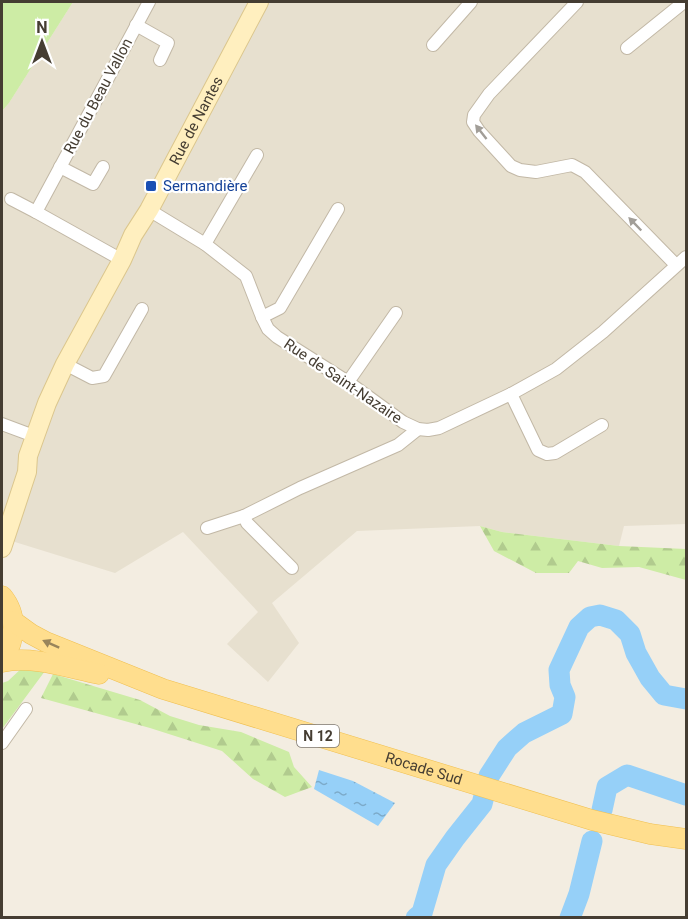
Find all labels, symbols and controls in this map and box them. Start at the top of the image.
north arrow [12,12,72,72]
text: N [36,18,48,37]
street label: Rue du Beau Vallon [60,35,136,157]
street label: Rue de Nantes [166,73,227,168]
one-way arrow [474,124,487,140]
place label: Sermandière [163,177,248,195]
marker: Sermandière [144,179,158,193]
one-way arrow [629,217,643,231]
street label: Rue de Saint-Nazaire [281,335,405,427]
one-way arrow [41,639,59,649]
road number: N 12 [297,725,339,747]
street label: Rocade Sud [383,748,465,789]

